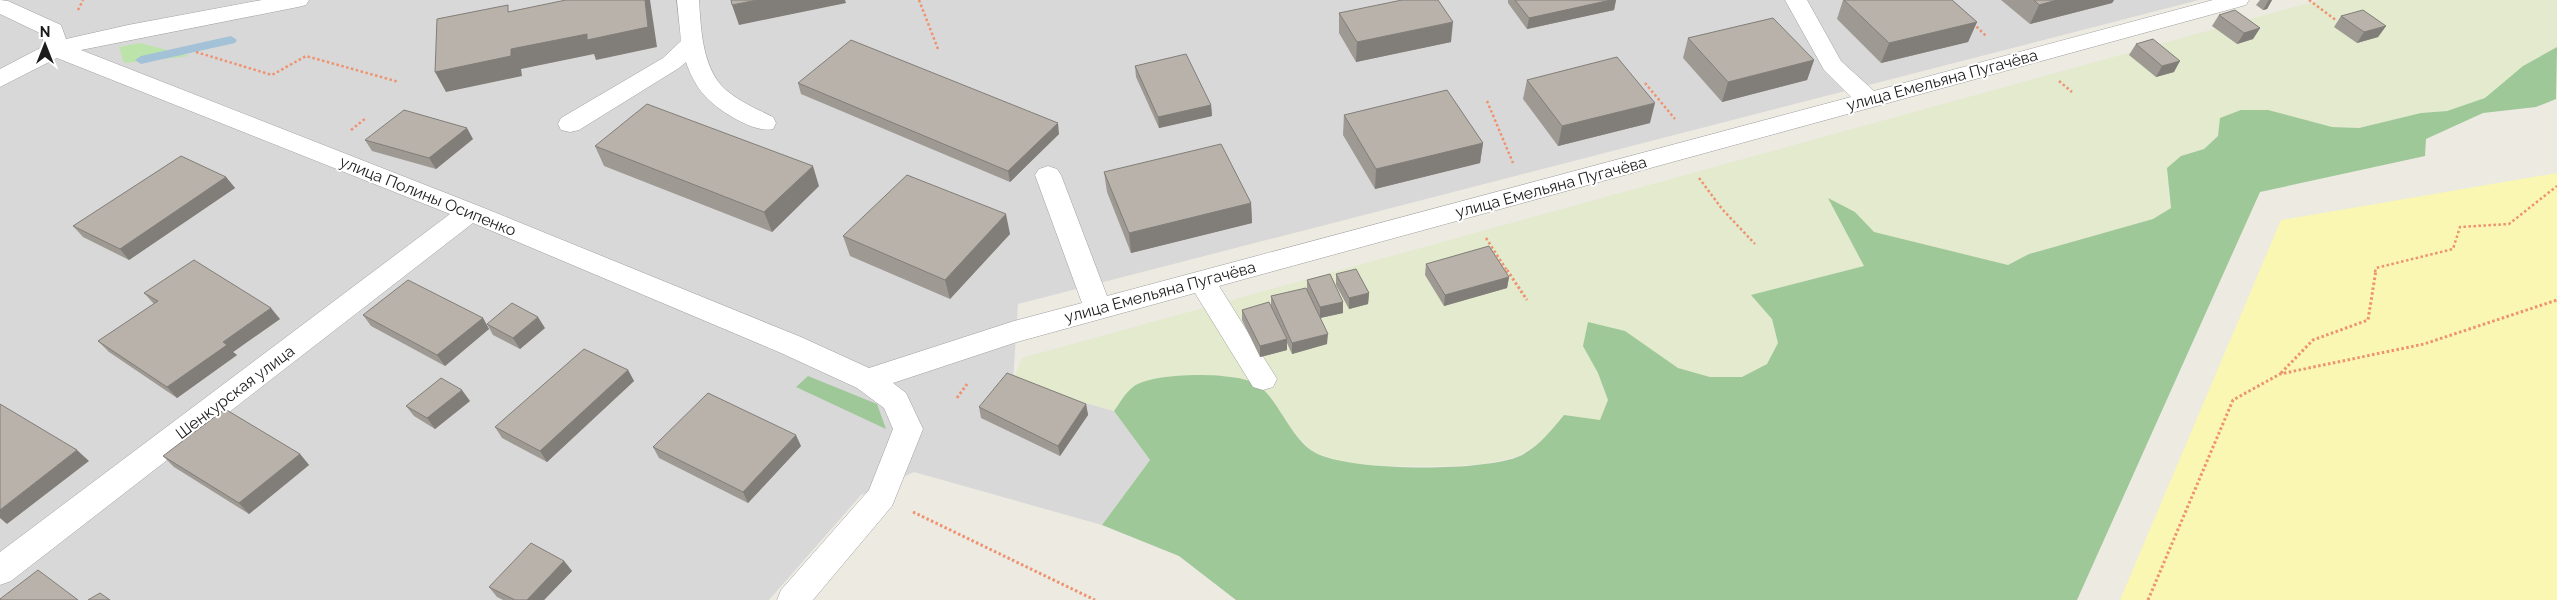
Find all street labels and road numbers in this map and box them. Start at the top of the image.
street label: улица Емельяна Пугачёва [1844,45,2040,115]
street label: улица Полины Осипенко [337,152,519,240]
street label: улица Емельяна Пугачёва [1453,152,1649,222]
street label: улица Емельяна Пугачёва [1062,257,1258,327]
street label: Шенкурская улица [172,341,298,443]

